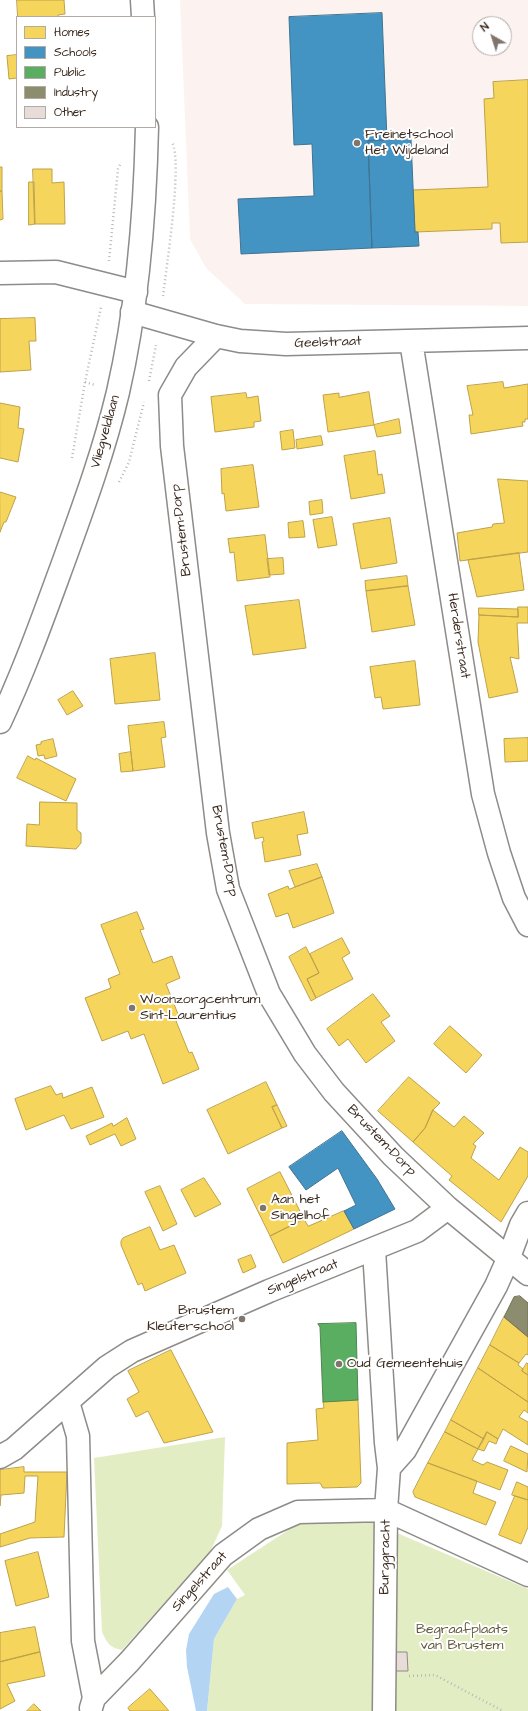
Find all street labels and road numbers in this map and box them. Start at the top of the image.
street label: Geelstraat [294,333,362,353]
street label: Vliegveldlaan [88,393,124,471]
street label: Brustem-Dorp [168,483,196,577]
street label: Herderstraat [443,592,473,680]
street label: Brustem-Dorp [207,804,241,898]
street label: Brustem-Dorp [343,1102,419,1180]
street label: Singelstraat [265,1256,341,1300]
street label: Burggracht [377,1519,395,1595]
street label: Singelstraat [169,1548,231,1616]

